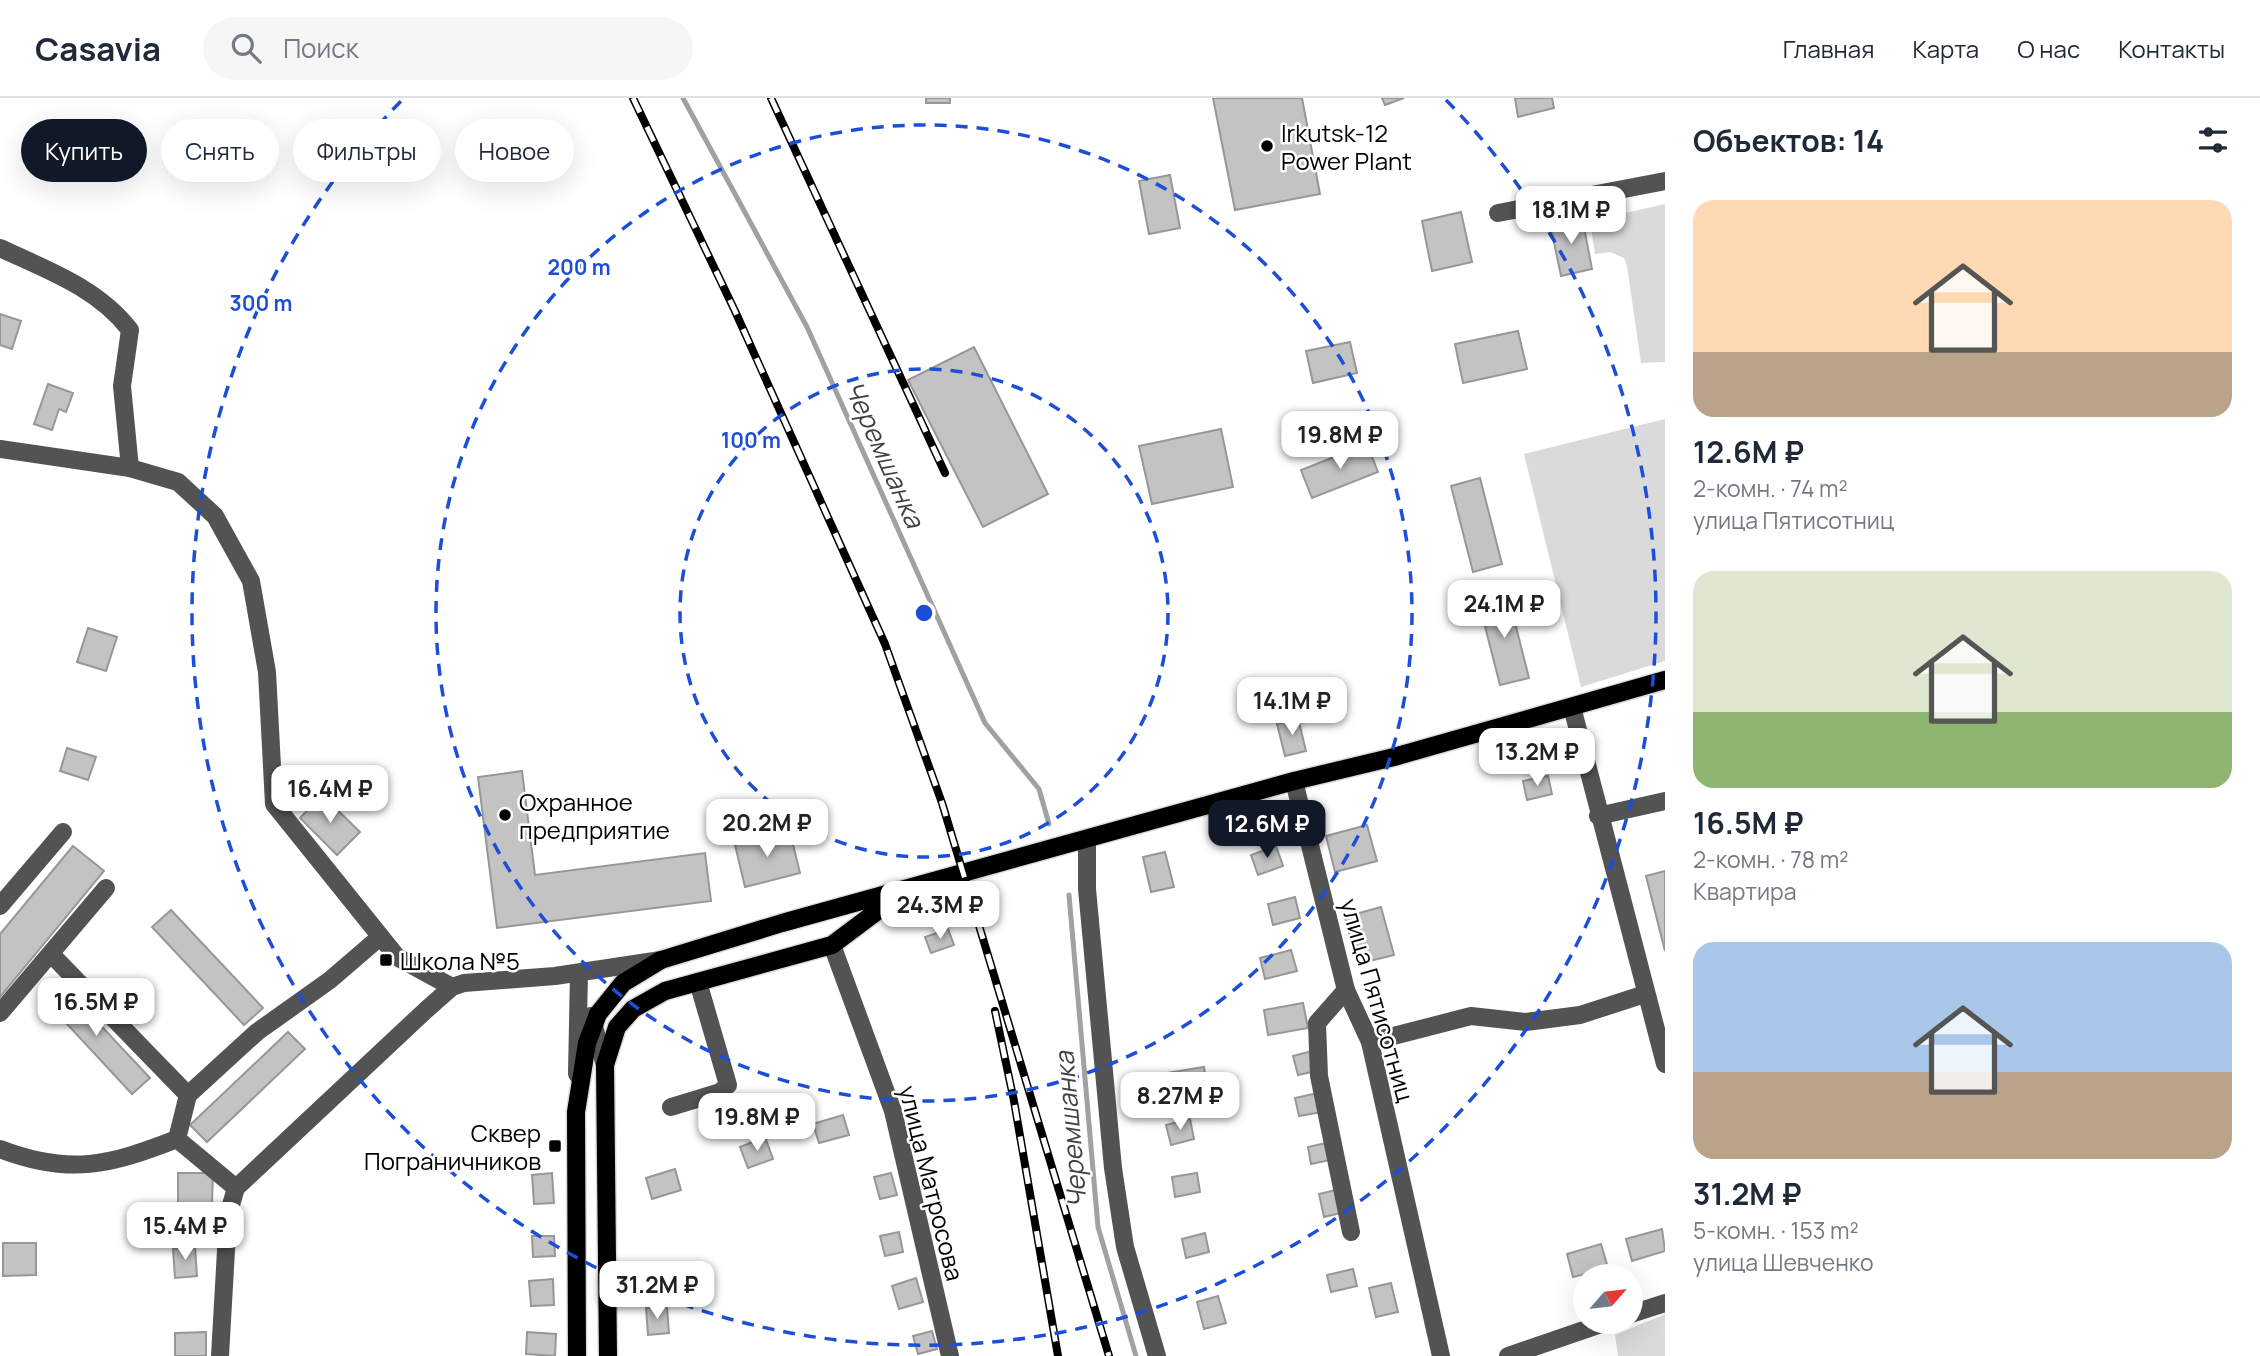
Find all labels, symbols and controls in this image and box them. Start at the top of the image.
search box [203,17,693,80]
text: Casavia [35,26,161,71]
icon: search [227,29,265,67]
text: Поиск [283,30,359,66]
text: Главная [1783,32,1874,65]
text: Карта [1912,32,1979,65]
text: О нас [2017,32,2080,65]
text: Контакты [2118,32,2225,65]
place label: Irkutsk-12 Power Plant [1281,116,1412,177]
chip: Купить [21,119,147,182]
chip: Снять [161,119,279,182]
chip: Фильтры [293,119,441,182]
chip: Новое [455,119,574,182]
text: Объектов: 14 [1693,120,1884,161]
icon: filters [2194,121,2232,159]
marker: Irkutsk-12 Power Plant [1259,138,1275,154]
pin: 18.1M ₽ [1506,186,1636,246]
text: 18.1M ₽ [1532,193,1610,225]
icon: home [1900,245,2026,371]
text: 200 m [547,253,611,281]
text: 300 m [230,289,292,317]
water label: Черемшанка [837,375,934,534]
pin: 19.8M ₽ [1275,412,1405,471]
text: 19.8M ₽ [1297,418,1383,450]
text: 100 m [721,426,781,454]
text: 12.6M ₽ [1693,431,1804,472]
text: 2-комн. · 74 m² [1693,472,1848,504]
text: улица Пятисотниц [1693,504,1894,536]
pin: 24.1M ₽ [1439,580,1569,640]
text: 24.1M ₽ [1463,587,1545,619]
centre of rings [912,601,936,625]
icon: home [1900,616,2026,742]
pin: 14.1M ₽ [1227,678,1357,737]
text: 14.1M ₽ [1253,684,1331,716]
pin: 13.2M ₽ [1472,728,1602,788]
text: 13.2M ₽ [1495,735,1579,767]
pin: 16.4M ₽ [265,766,395,825]
text: 16.4M ₽ [287,772,373,804]
place label: Охранное предприятие [519,785,670,846]
pin: 20.2M ₽ [702,800,832,859]
pin: 12.6M ₽ [1202,800,1332,860]
text: 16.5M ₽ [1693,802,1804,843]
text: 20.2M ₽ [722,806,812,838]
marker: Охранное предприятие [497,807,513,823]
text: 12.6M ₽ [1224,807,1310,839]
text: 2-комн. · 78 m² [1693,843,1849,875]
text: Квартира [1693,875,1797,907]
pin: 24.3M ₽ [875,882,1005,941]
text: 24.3M ₽ [896,888,984,920]
street label: улица Пятисотниц [1333,895,1423,1106]
place label: Школа №5 [400,944,520,977]
marker: Школа №5 [378,952,394,968]
pin: 16.5M ₽ [31,978,161,1038]
text: 16.5M ₽ [54,985,138,1017]
icon: home [1900,987,2026,1113]
water label: Черемшанка [1045,1049,1095,1210]
pin: 8.27M ₽ [1115,1072,1245,1132]
text: 8.27M ₽ [1136,1079,1224,1111]
street label: улица Матросова [892,1082,972,1284]
pin: 19.8M ₽ [692,1094,822,1153]
text: 19.8M ₽ [714,1100,800,1132]
place label: Сквер Пограничников [364,1116,541,1177]
marker: Сквер Пограничников [547,1138,563,1154]
text: 31.2M ₽ [1693,1173,1802,1214]
pin: 15.4M ₽ [120,1202,250,1262]
text: 15.4M ₽ [143,1209,227,1241]
text: 5-комн. · 153 m² [1693,1214,1859,1246]
text: улица Шевченко [1693,1246,1874,1278]
pin: 31.2M ₽ [592,1262,722,1321]
north arrow [1573,1264,1643,1334]
map controls [1573,1264,1643,1334]
text: 31.2M ₽ [615,1268,699,1300]

